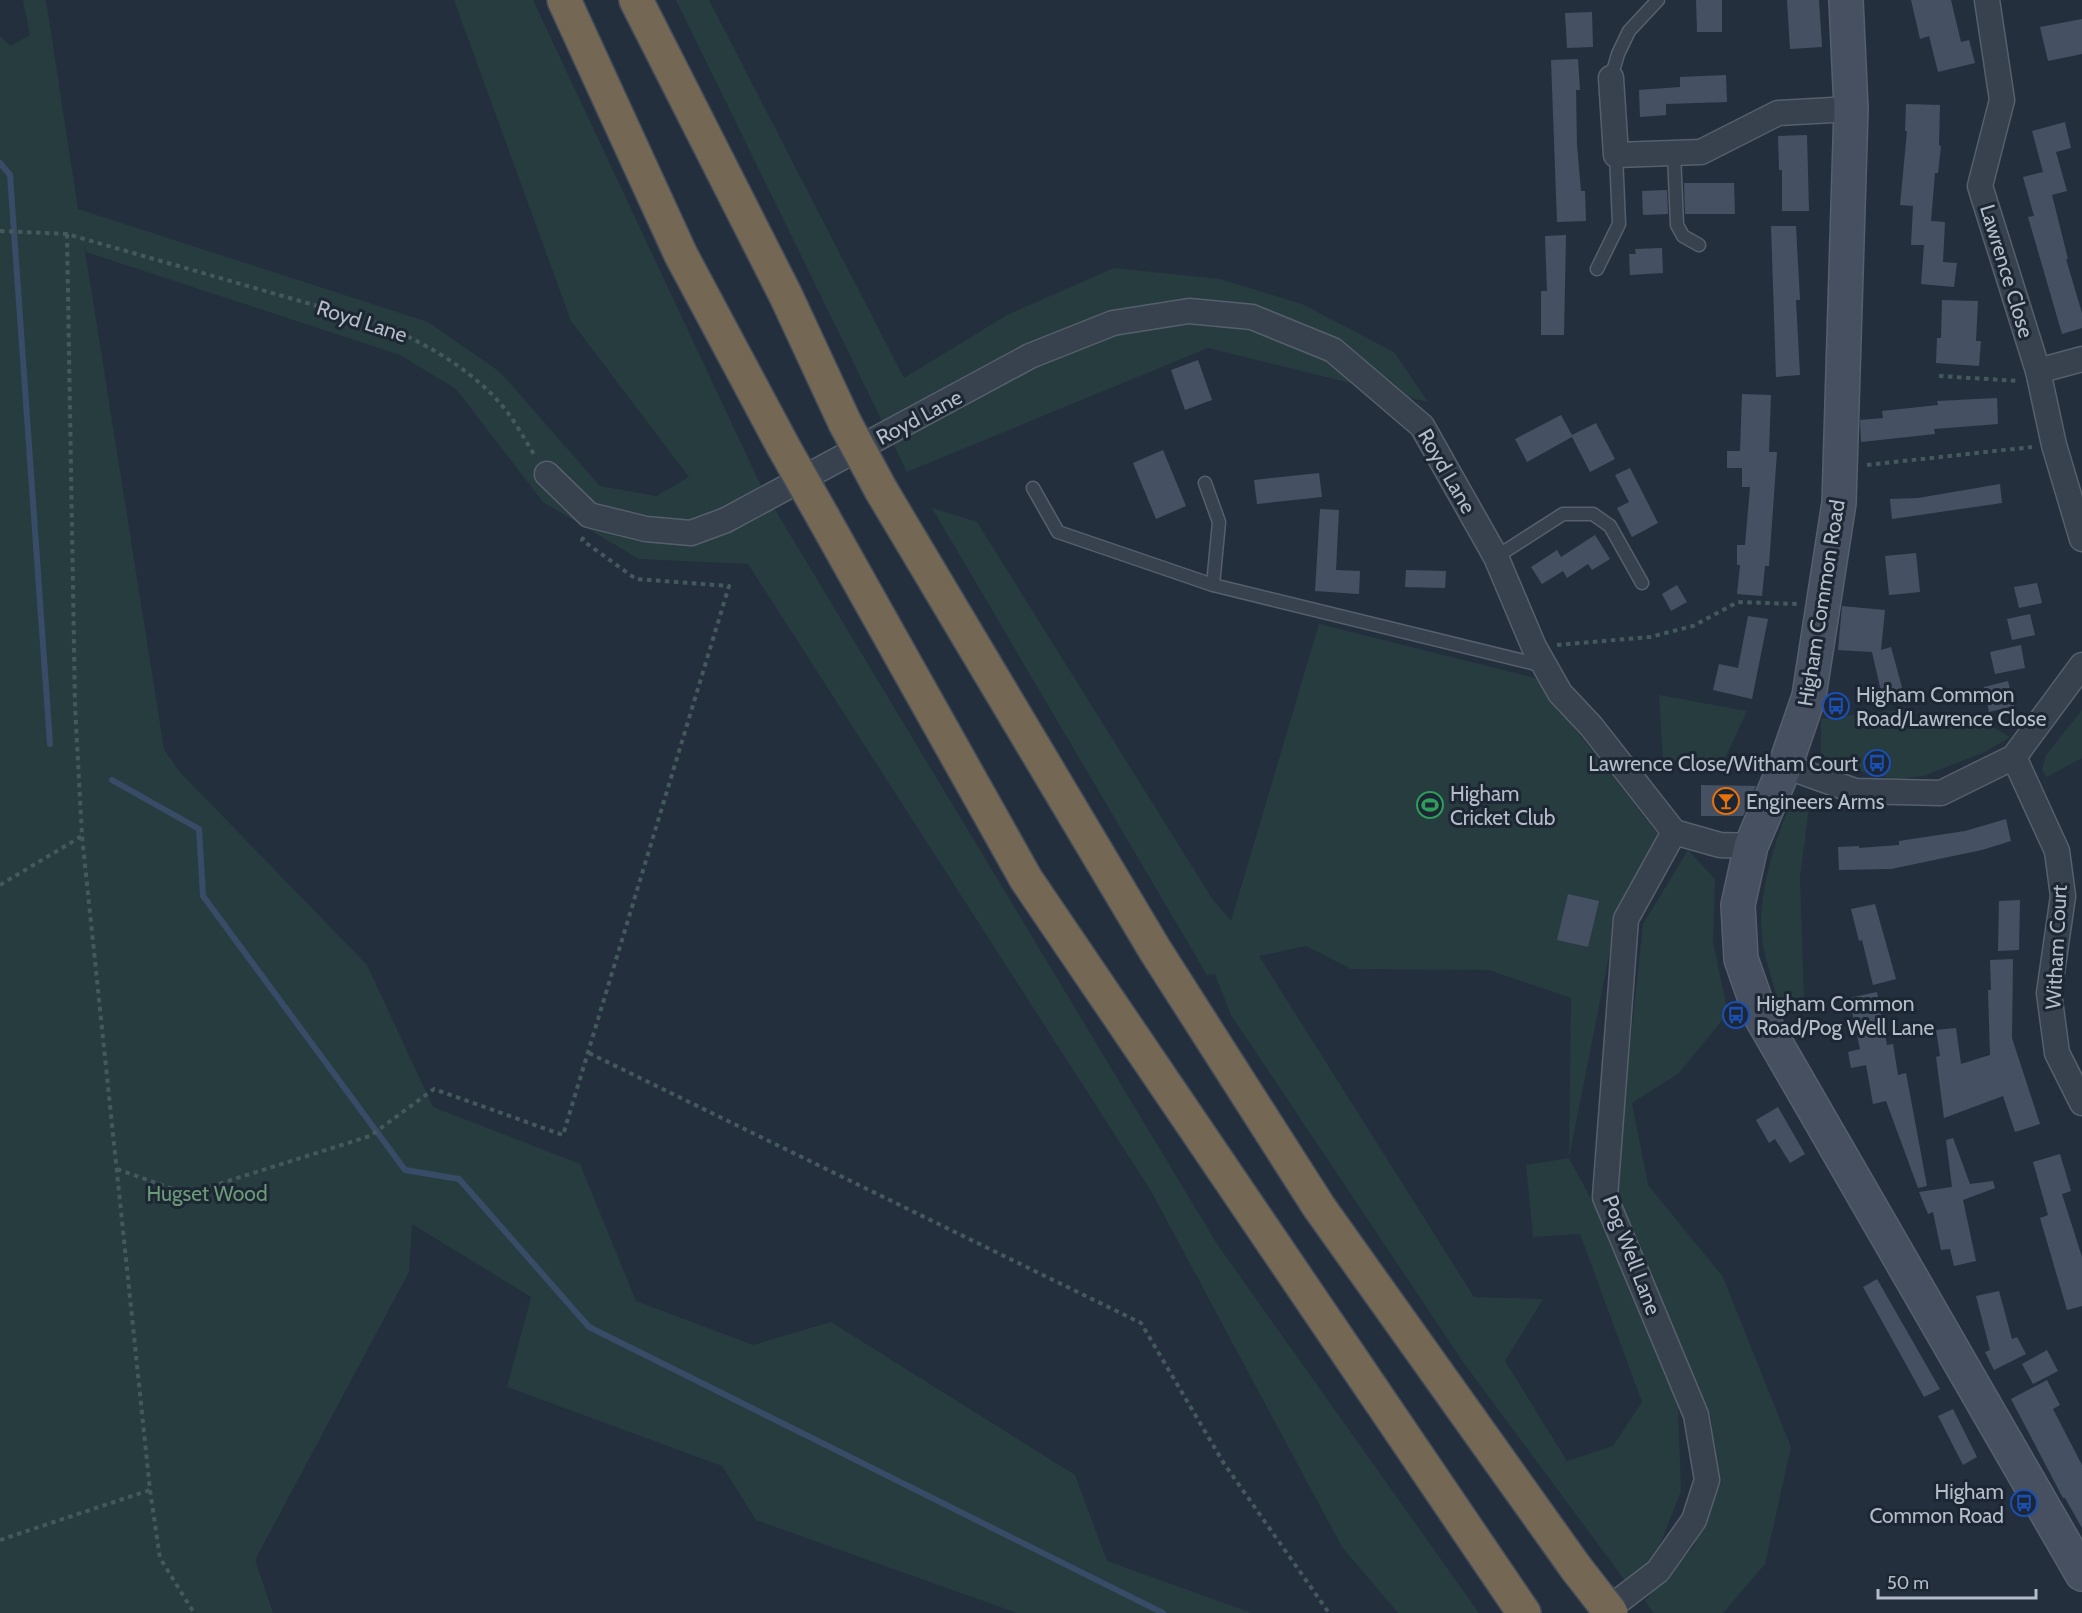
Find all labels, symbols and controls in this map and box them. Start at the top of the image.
street label: Lawrence Close [1975,201,2039,341]
street label: Royd Lane [314,295,411,347]
street label: Royd Lane [872,384,966,450]
street label: Royd Lane [1413,424,1481,518]
street label: Higham Common Road [1792,498,1850,708]
place label: Higham Common Road/Lawrence Close [1856,682,2047,731]
bus stop icon: Higham Common Road/Lawrence Close [1821,691,1851,721]
bus stop icon: Lawrence Close/Witham Court [1862,748,1892,778]
place label: Lawrence Close/Witham Court [1588,751,1858,776]
place label: Higham Cricket Club [1450,781,1555,830]
bar icon: Engineers Arms [1711,786,1741,816]
place label: Engineers Arms [1746,789,1885,814]
sports icon: Higham Cricket Club [1415,790,1445,820]
street label: Witham Court [2040,884,2072,1010]
place label: Higham Common Road/Pog Well Lane [1756,991,1935,1040]
bus stop icon: Higham Common Road/Pog Well Lane [1721,1000,1751,1030]
park label: Hugset Wood [146,1181,268,1206]
street label: Pog Well Lane [1598,1192,1666,1319]
place label: Higham Common Road [1869,1479,2004,1528]
bus stop icon: Higham Common Road [2009,1488,2039,1518]
scale bar [1878,1562,2036,1600]
text: 50 m [1887,1572,1929,1594]

